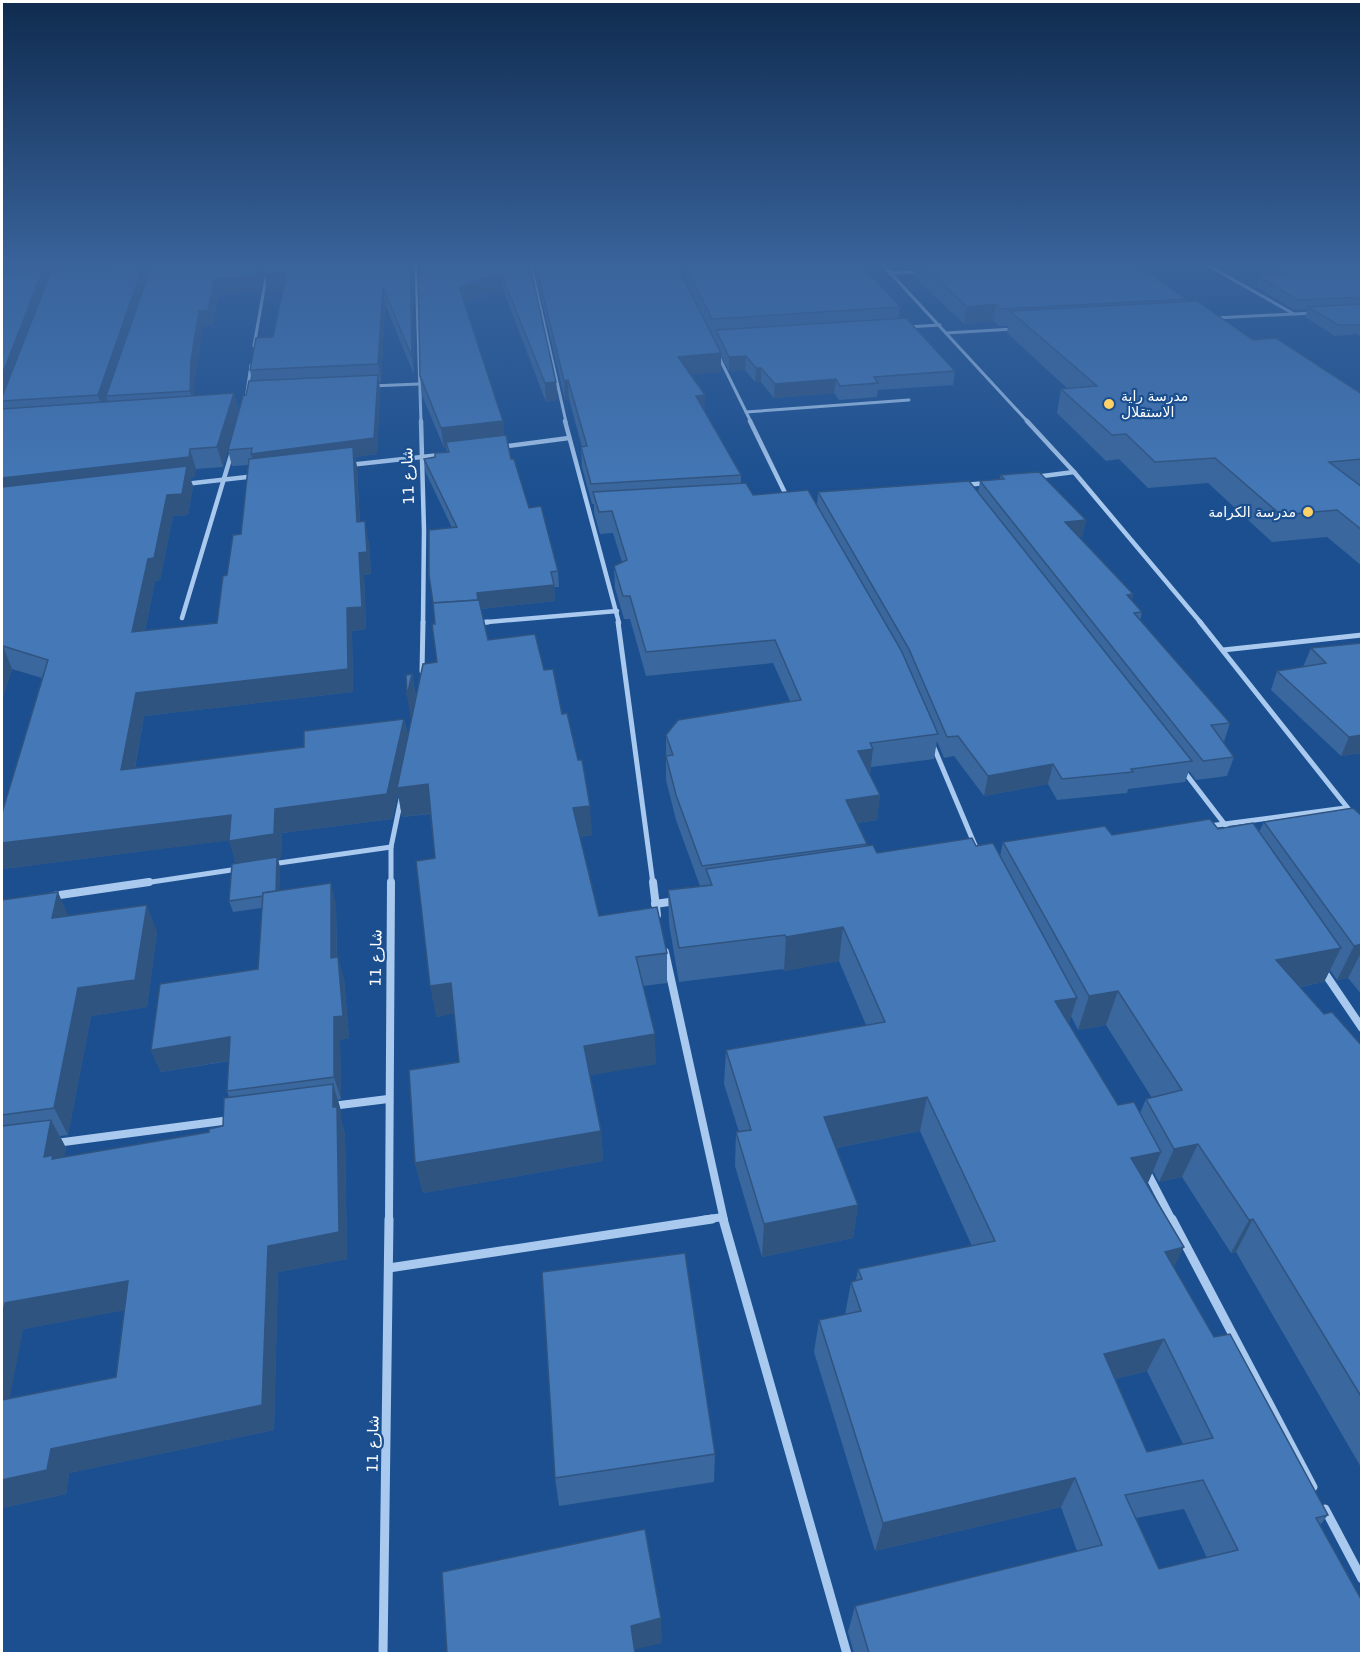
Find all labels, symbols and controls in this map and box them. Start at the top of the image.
place label: مدرسة راية الاستقلال [1121,388,1188,420]
marker: مدرسة راية الاستقلال [1102,397,1116,411]
street label: شارع 11 [398,447,418,505]
place label: مدرسة الكرامة [1208,504,1296,521]
marker: مدرسة الكرامة [1301,505,1315,519]
street label: شارع 11 [367,929,385,987]
street label: شارع 11 [364,1415,382,1473]

